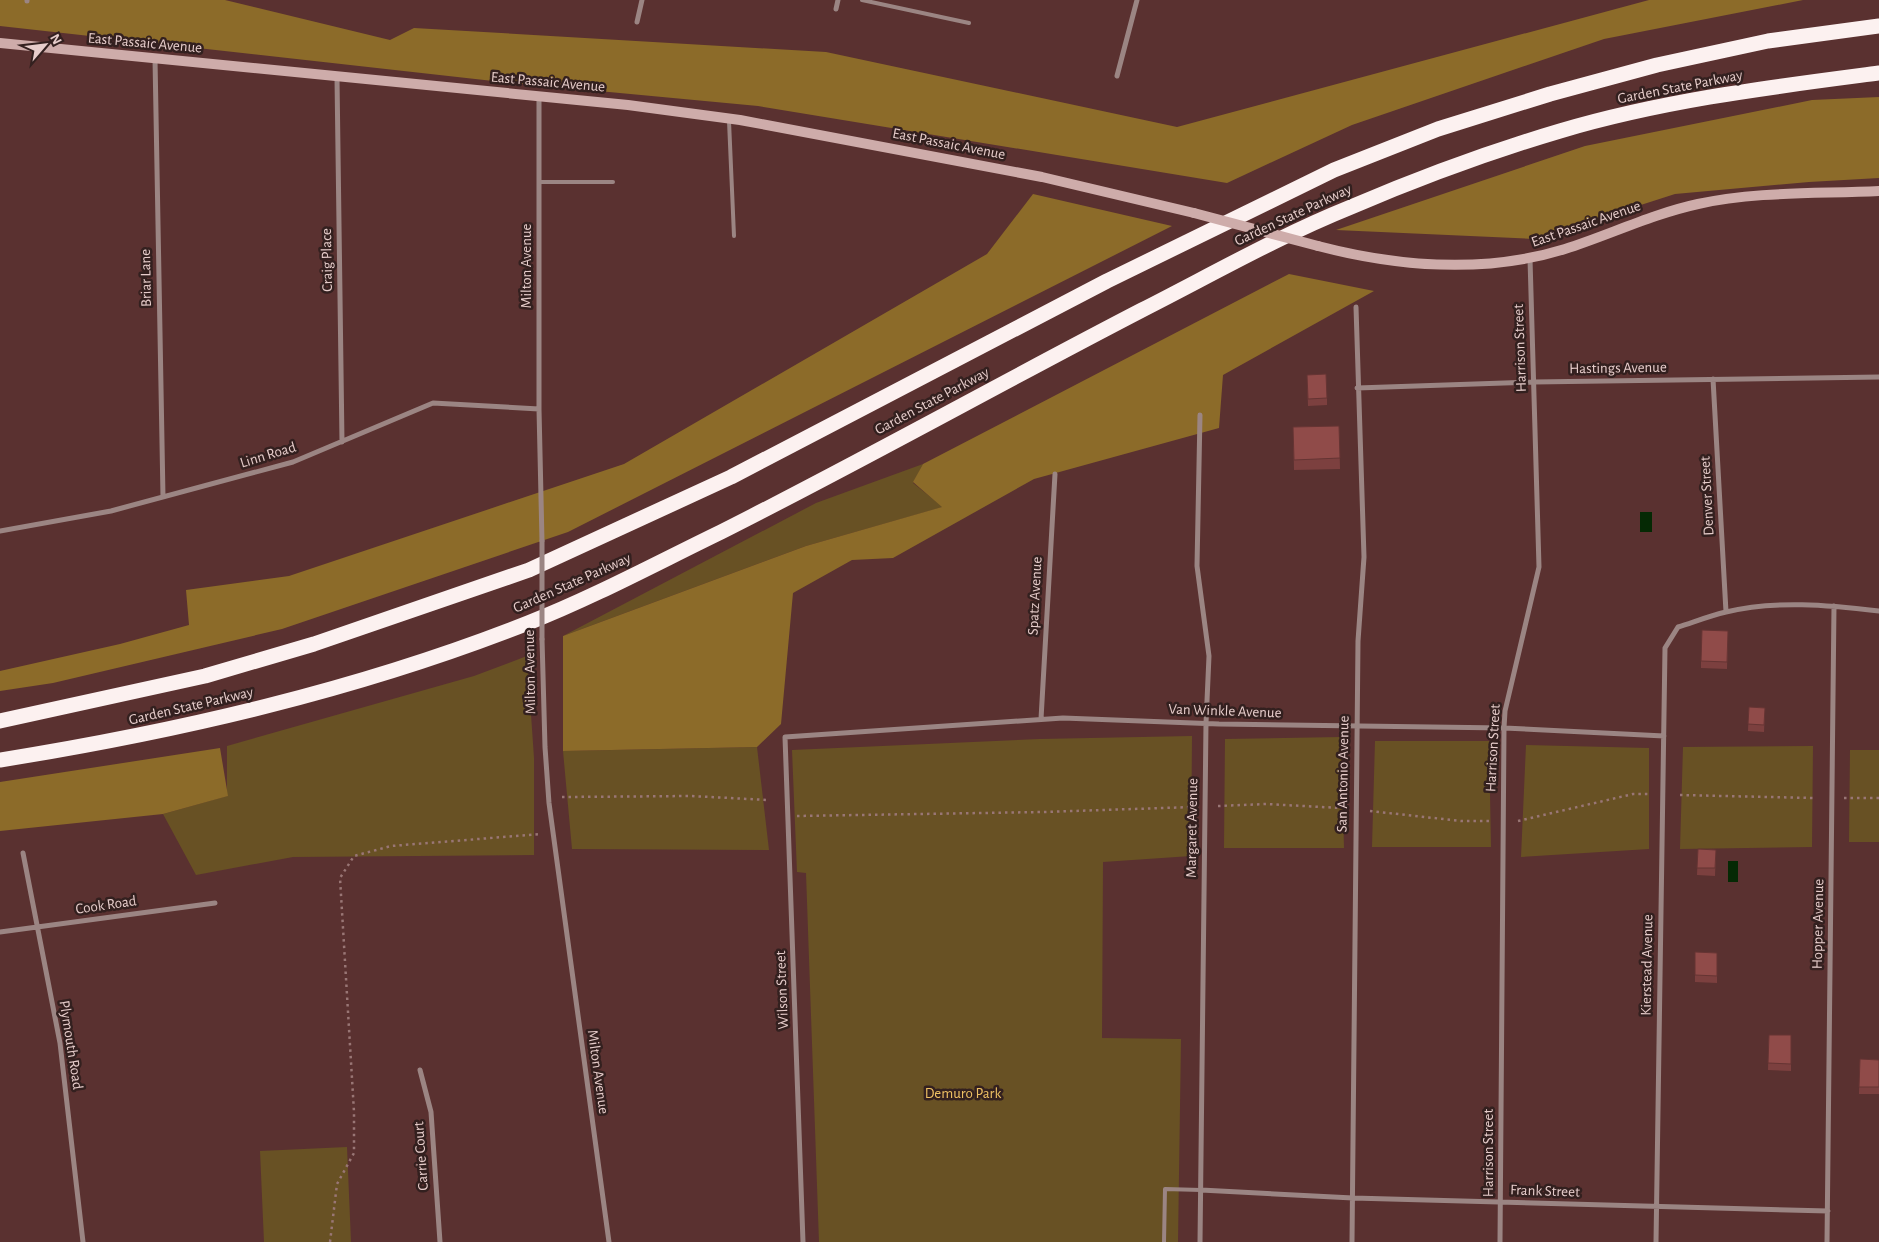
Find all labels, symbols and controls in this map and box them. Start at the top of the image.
north arrow [20,20,70,70]
street label: East Passaic Avenue [87,31,203,55]
text: N [47,32,64,47]
street label: Garden State Parkway [1616,67,1744,106]
street label: East Passaic Avenue [490,70,606,94]
street label: East Passaic Avenue [891,126,1007,162]
street label: Garden State Parkway [1232,181,1354,249]
street label: East Passaic Avenue [1529,198,1643,250]
street label: Milton Avenue [519,223,534,308]
street label: Craig Place [319,228,335,292]
street label: Briar Lane [138,249,154,307]
street label: Harrison Street [1511,303,1529,392]
street label: Hastings Avenue [1569,360,1667,376]
street label: Garden State Parkway [872,364,992,437]
street label: Linn Road [238,439,298,471]
street label: Denver Street [1697,456,1717,536]
street label: Garden State Parkway [511,550,634,616]
street label: Spatz Avenue [1025,556,1045,636]
street label: Milton Avenue [522,629,538,715]
street label: Garden State Parkway [127,684,255,728]
street label: Van Winkle Avenue [1168,702,1282,720]
street label: Harrison Street [1483,703,1503,793]
street label: San Antonio Avenue [1334,715,1352,833]
street label: Margaret Avenue [1184,778,1200,878]
street label: Hopper Avenue [1810,879,1826,969]
street label: Cook Road [75,893,138,917]
street label: Kierstead Avenue [1639,914,1655,1016]
street label: Wilson Street [773,950,791,1030]
street label: Plymouth Road [57,999,85,1091]
street label: Milton Avenue [585,1029,611,1115]
park label: Demuro Park [925,1086,1001,1101]
street label: Harrison Street [1481,1109,1496,1197]
street label: Carrie Court [411,1121,431,1191]
street label: Frank Street [1510,1182,1580,1200]

